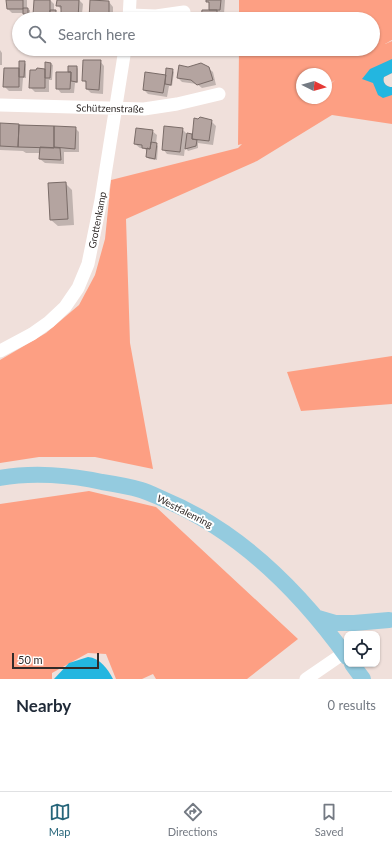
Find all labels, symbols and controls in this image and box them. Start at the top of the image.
search box [12,12,380,56]
icon: search [26,23,48,45]
text: Search here [58,25,135,43]
north arrow [296,68,332,104]
street label: Schützenstraße [76,101,144,115]
street label: Grottenkamp [86,190,108,250]
street label: Westfalenring [155,492,215,530]
map controls [344,631,380,667]
button: locate [344,631,380,667]
scale bar [12,651,99,670]
text: 50 m [18,653,43,666]
text: Nearby [16,695,71,716]
text: 0 results [328,697,376,713]
tab: Map [49,801,71,838]
tab: Directions [168,801,217,838]
tab: Saved [315,801,343,838]

